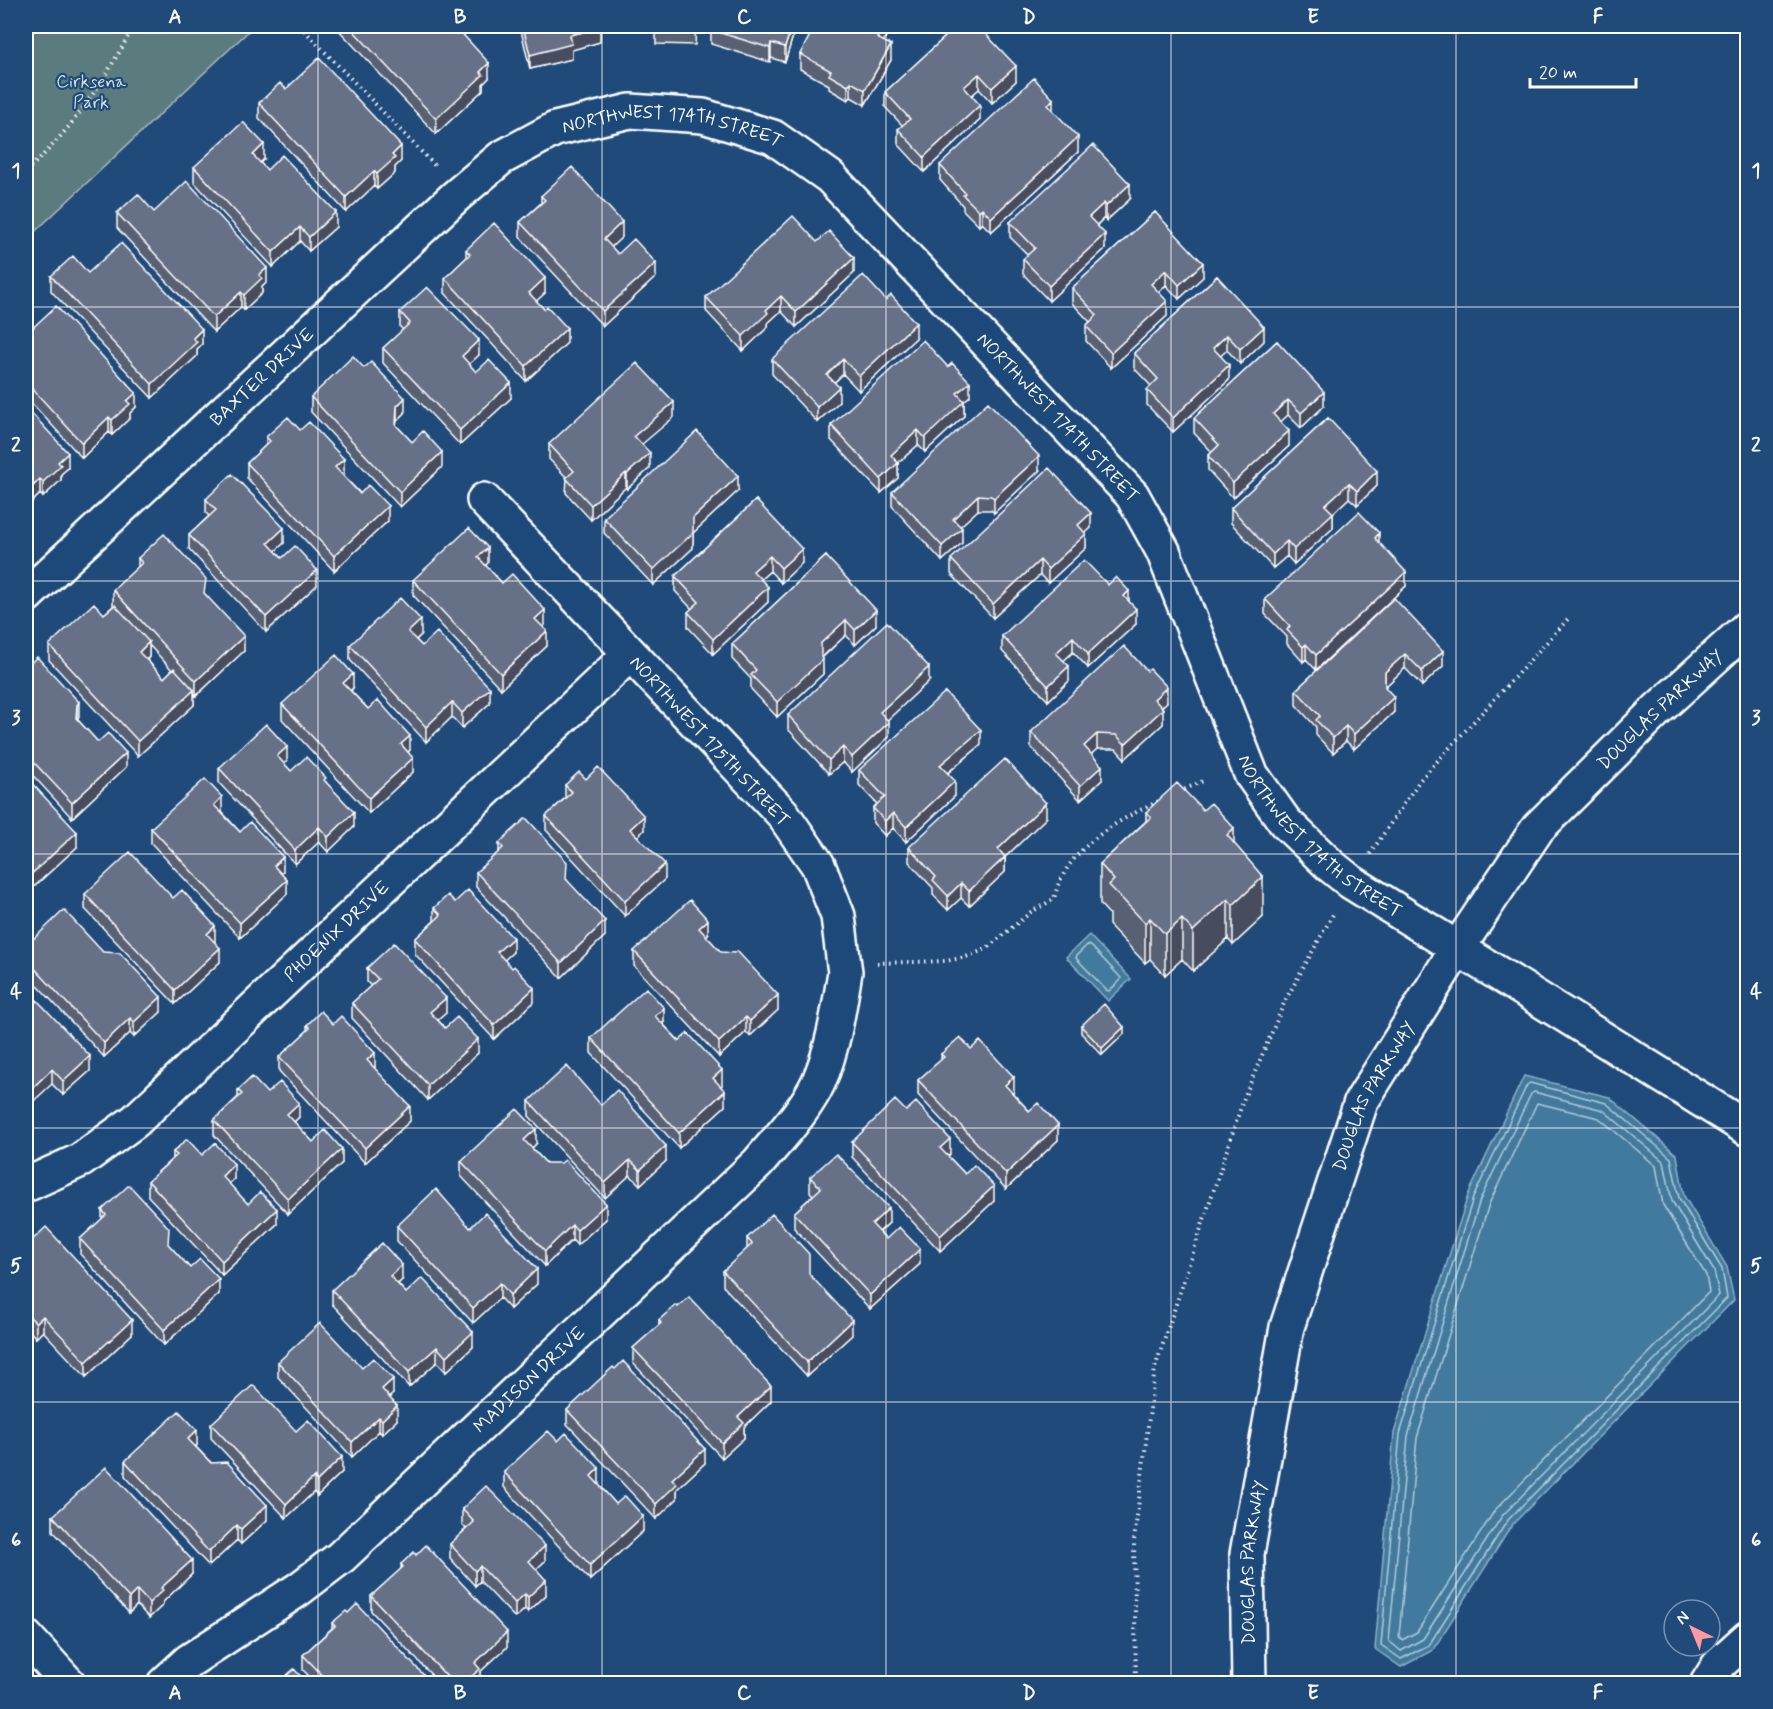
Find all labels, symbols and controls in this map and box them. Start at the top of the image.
text: A [168,4,182,31]
text: B [454,4,467,31]
text: C [737,4,752,31]
text: D [1022,4,1036,31]
text: E [1307,4,1319,31]
text: F [1593,4,1604,31]
scale bar [1530,51,1636,89]
text: 20 m [1539,61,1577,85]
park label: Cirksena Park [56,70,126,115]
street label: NORTHWEST 174TH STREET [560,100,788,153]
text: 1 [12,158,20,185]
text: 1 [1752,158,1760,185]
street label: BAXTER DRIVE [205,323,320,432]
street label: NORTHWEST 174TH STREET [971,328,1144,508]
text: 2 [11,432,21,459]
text: 2 [1751,432,1761,459]
street label: DOUGLAS PARKWAY [1592,644,1729,776]
street label: NORTHWEST 175TH STREET [624,651,795,832]
text: 3 [11,705,21,732]
text: 3 [1751,705,1761,732]
street label: NORTHWEST 174TH STREET [1232,752,1406,924]
street label: PHOENIX DRIVE [279,876,395,987]
text: 4 [10,979,22,1006]
text: 4 [1750,979,1762,1006]
street label: DOUGLAS PARKWAY [1328,1017,1422,1175]
text: 5 [10,1253,22,1280]
text: 5 [1750,1253,1762,1280]
street label: MADISON DRIVE [469,1321,591,1439]
street label: DOUGLAS PARKWAY [1236,1478,1273,1645]
text: 6 [11,1527,21,1554]
text: 6 [1751,1527,1761,1554]
north arrow [1662,1598,1722,1658]
text: N [1672,1607,1694,1629]
text: A [168,1680,182,1707]
text: B [454,1680,467,1707]
text: C [737,1680,752,1707]
text: D [1022,1680,1036,1707]
text: E [1307,1680,1319,1707]
text: F [1593,1680,1604,1707]

